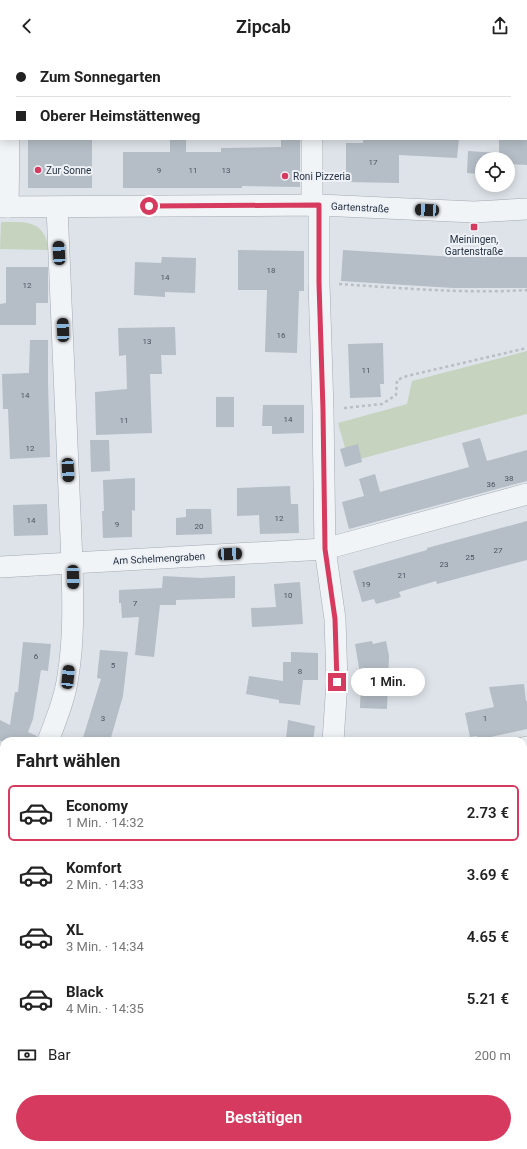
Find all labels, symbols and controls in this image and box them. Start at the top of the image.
icon: back [16,15,38,37]
icon: share [489,15,511,37]
text: Zipcab [236,16,291,37]
text: Zum Sonnegarten [40,68,161,86]
text: Oberer Heimstättenweg [40,107,200,125]
map controls [475,152,515,192]
button: locate [475,152,515,192]
house number: 17 [369,158,378,167]
marker: Zur Sonne [33,165,43,175]
place label: Zur Sonne [46,165,91,176]
house number: 9 [157,166,161,175]
house number: 11 [189,166,198,175]
house number: 13 [222,166,231,175]
marker: Roni Pizzeria [280,171,290,181]
place label: Roni Pizzeria [293,171,350,182]
route start [140,197,158,215]
street label: Gartenstraße [331,200,389,215]
car [415,203,439,217]
marker: Meiningen, Gartenstraße [469,222,479,232]
place label: Meiningen, Gartenstraße [445,234,503,257]
car [52,241,66,265]
house number: 18 [267,266,276,275]
house number: 14 [161,273,170,282]
house number: 12 [23,281,32,290]
car [57,318,69,342]
house number: 16 [277,331,286,340]
house number: 13 [143,337,152,346]
house number: 11 [362,366,371,375]
house number: 14 [21,391,30,400]
house number: 14 [284,415,293,424]
house number: 11 [120,416,129,425]
house number: 12 [26,444,35,453]
car [61,458,75,482]
house number: 38 [505,474,514,483]
house number: 36 [487,480,496,489]
house number: 12 [275,514,284,523]
house number: 14 [27,516,36,525]
house number: 9 [115,520,119,529]
house number: 20 [195,522,204,531]
house number: 27 [494,546,503,555]
car [218,547,242,561]
street label: Am Schelmengraben [113,551,205,566]
house number: 25 [466,553,475,562]
house number: 23 [440,560,449,569]
car [67,565,79,589]
house number: 21 [398,571,407,580]
house number: 19 [362,580,371,589]
house number: 10 [284,591,293,600]
house number: 7 [133,599,138,608]
house number: 6 [34,652,39,661]
house number: 5 [111,661,116,670]
car [61,664,75,690]
house number: 8 [298,667,303,676]
callout: 1 Min. [351,668,425,696]
route end [328,673,346,691]
text: 1 Min. [370,674,406,689]
house number: 3 [101,714,105,723]
house number: 1 [483,714,487,723]
text: Fahrt wählen [16,750,120,771]
icon: car [18,795,54,831]
text: Economy [66,797,128,815]
text: 2.73 € [467,804,509,822]
text: 1 Min. · 14:32 [66,815,144,830]
icon: car [18,857,54,893]
text: Komfort [66,859,122,877]
text: 3.69 € [467,866,509,884]
text: 2 Min. · 14:33 [66,877,144,892]
icon: car [18,919,54,955]
text: XL [66,921,84,939]
text: 4.65 € [467,928,509,946]
text: 3 Min. · 14:34 [66,939,144,954]
icon: car [18,981,54,1017]
text: Black [66,983,103,1001]
text: 5.21 € [467,990,509,1008]
text: 4 Min. · 14:35 [66,1001,144,1016]
icon: cash [16,1044,38,1066]
text: Bar [48,1046,71,1064]
text: 200 m [474,1048,511,1063]
button: Bestätigen [16,1095,511,1141]

